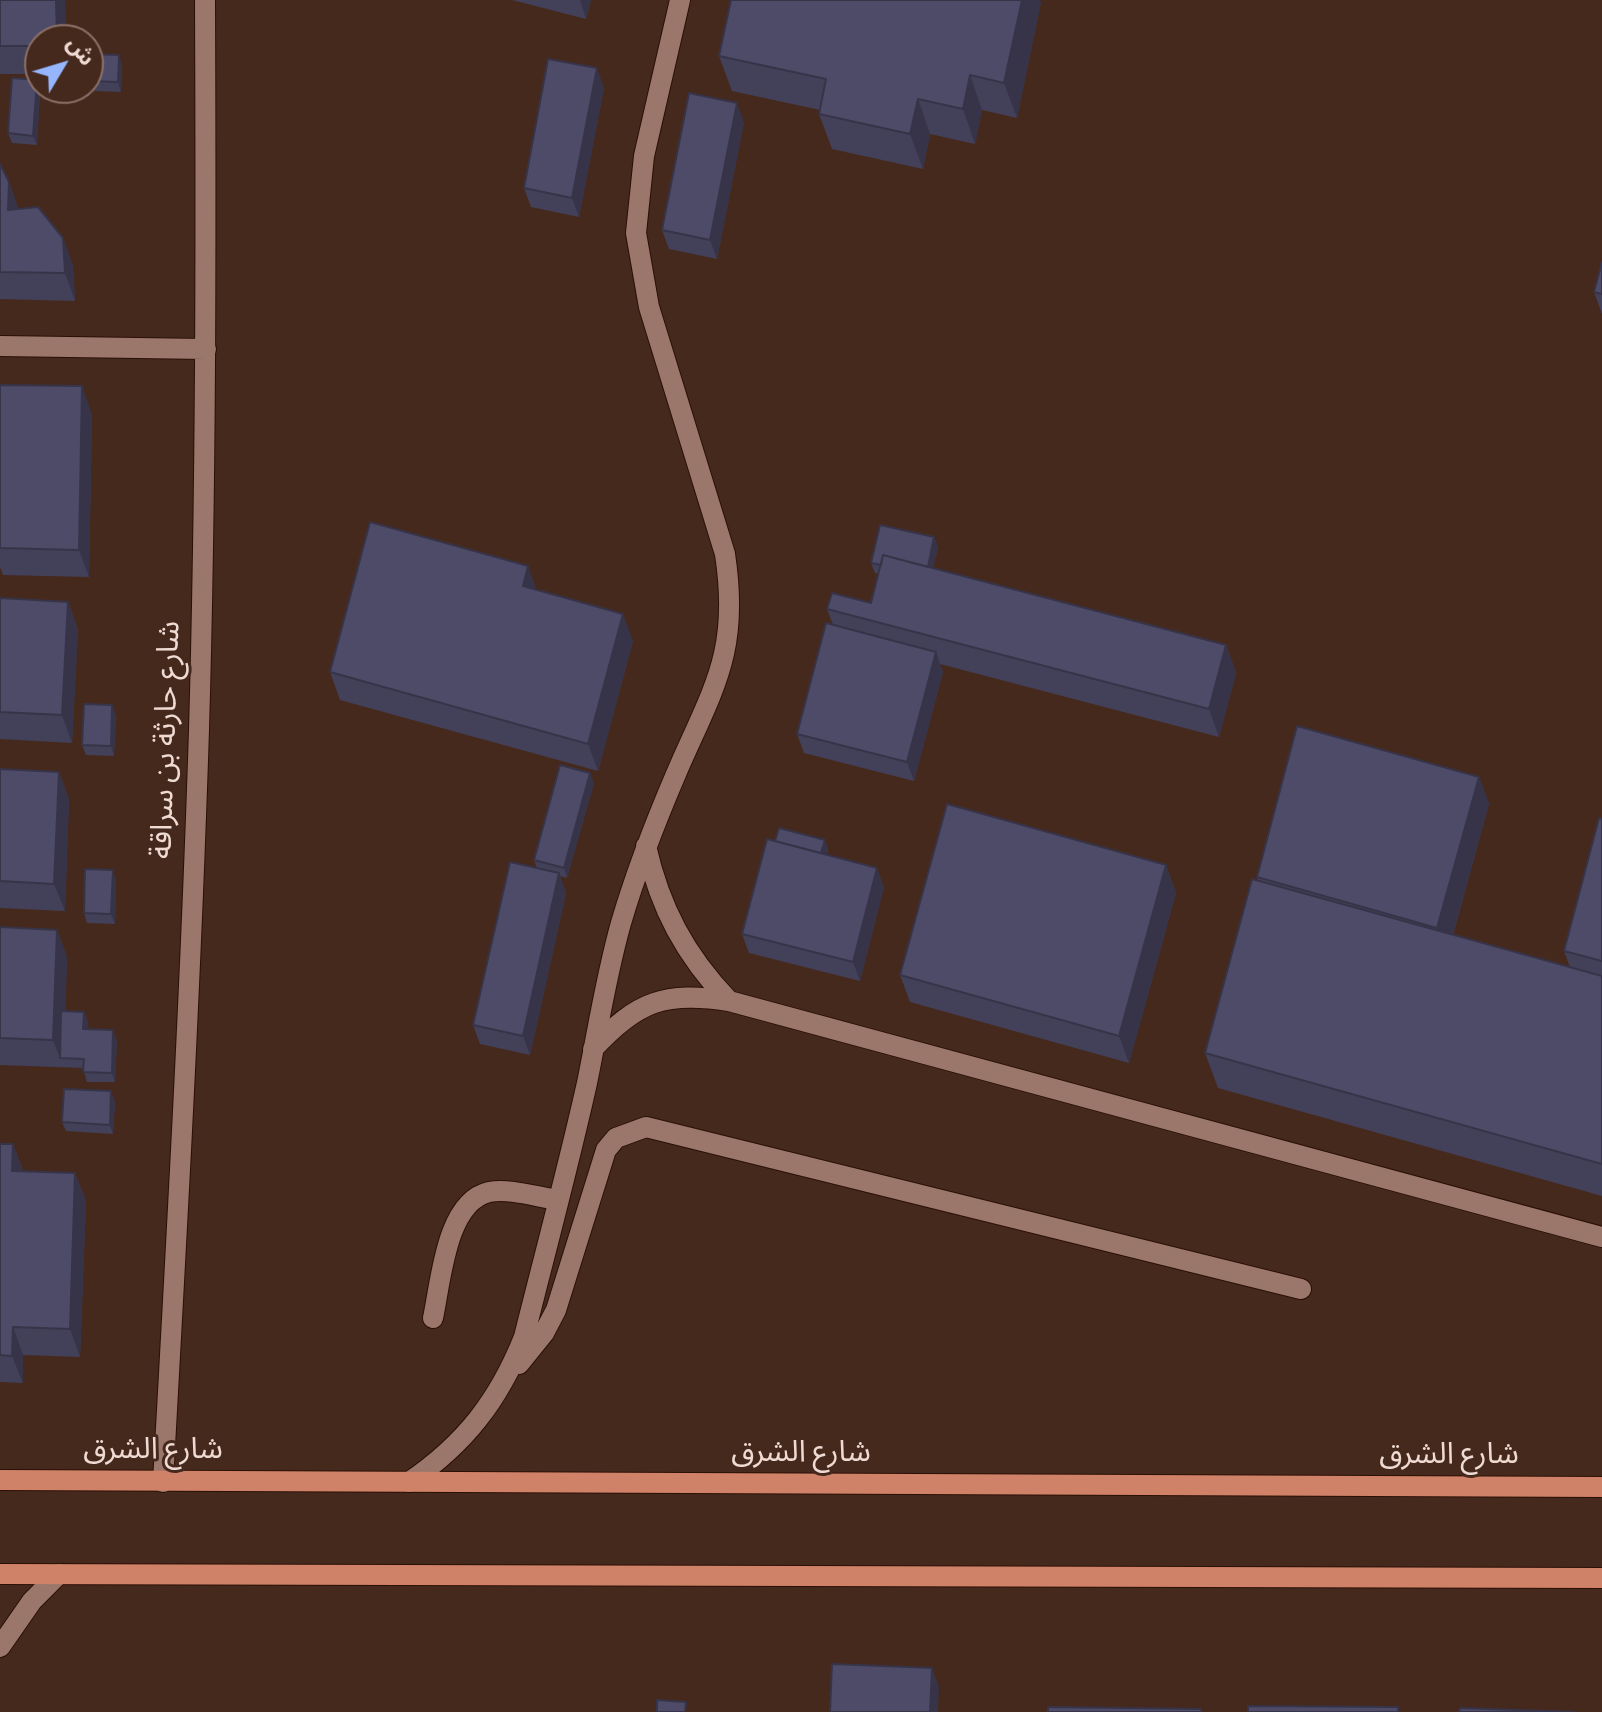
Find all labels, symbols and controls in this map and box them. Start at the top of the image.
north arrow [24,24,104,104]
text: ش [59,28,104,73]
street label: شارع حارثة بن سراقة [145,620,189,860]
street label: شارع الشرق [83,1433,223,1469]
street label: شارع الشرق [731,1436,871,1472]
street label: شارع الشرق [1379,1438,1519,1474]

